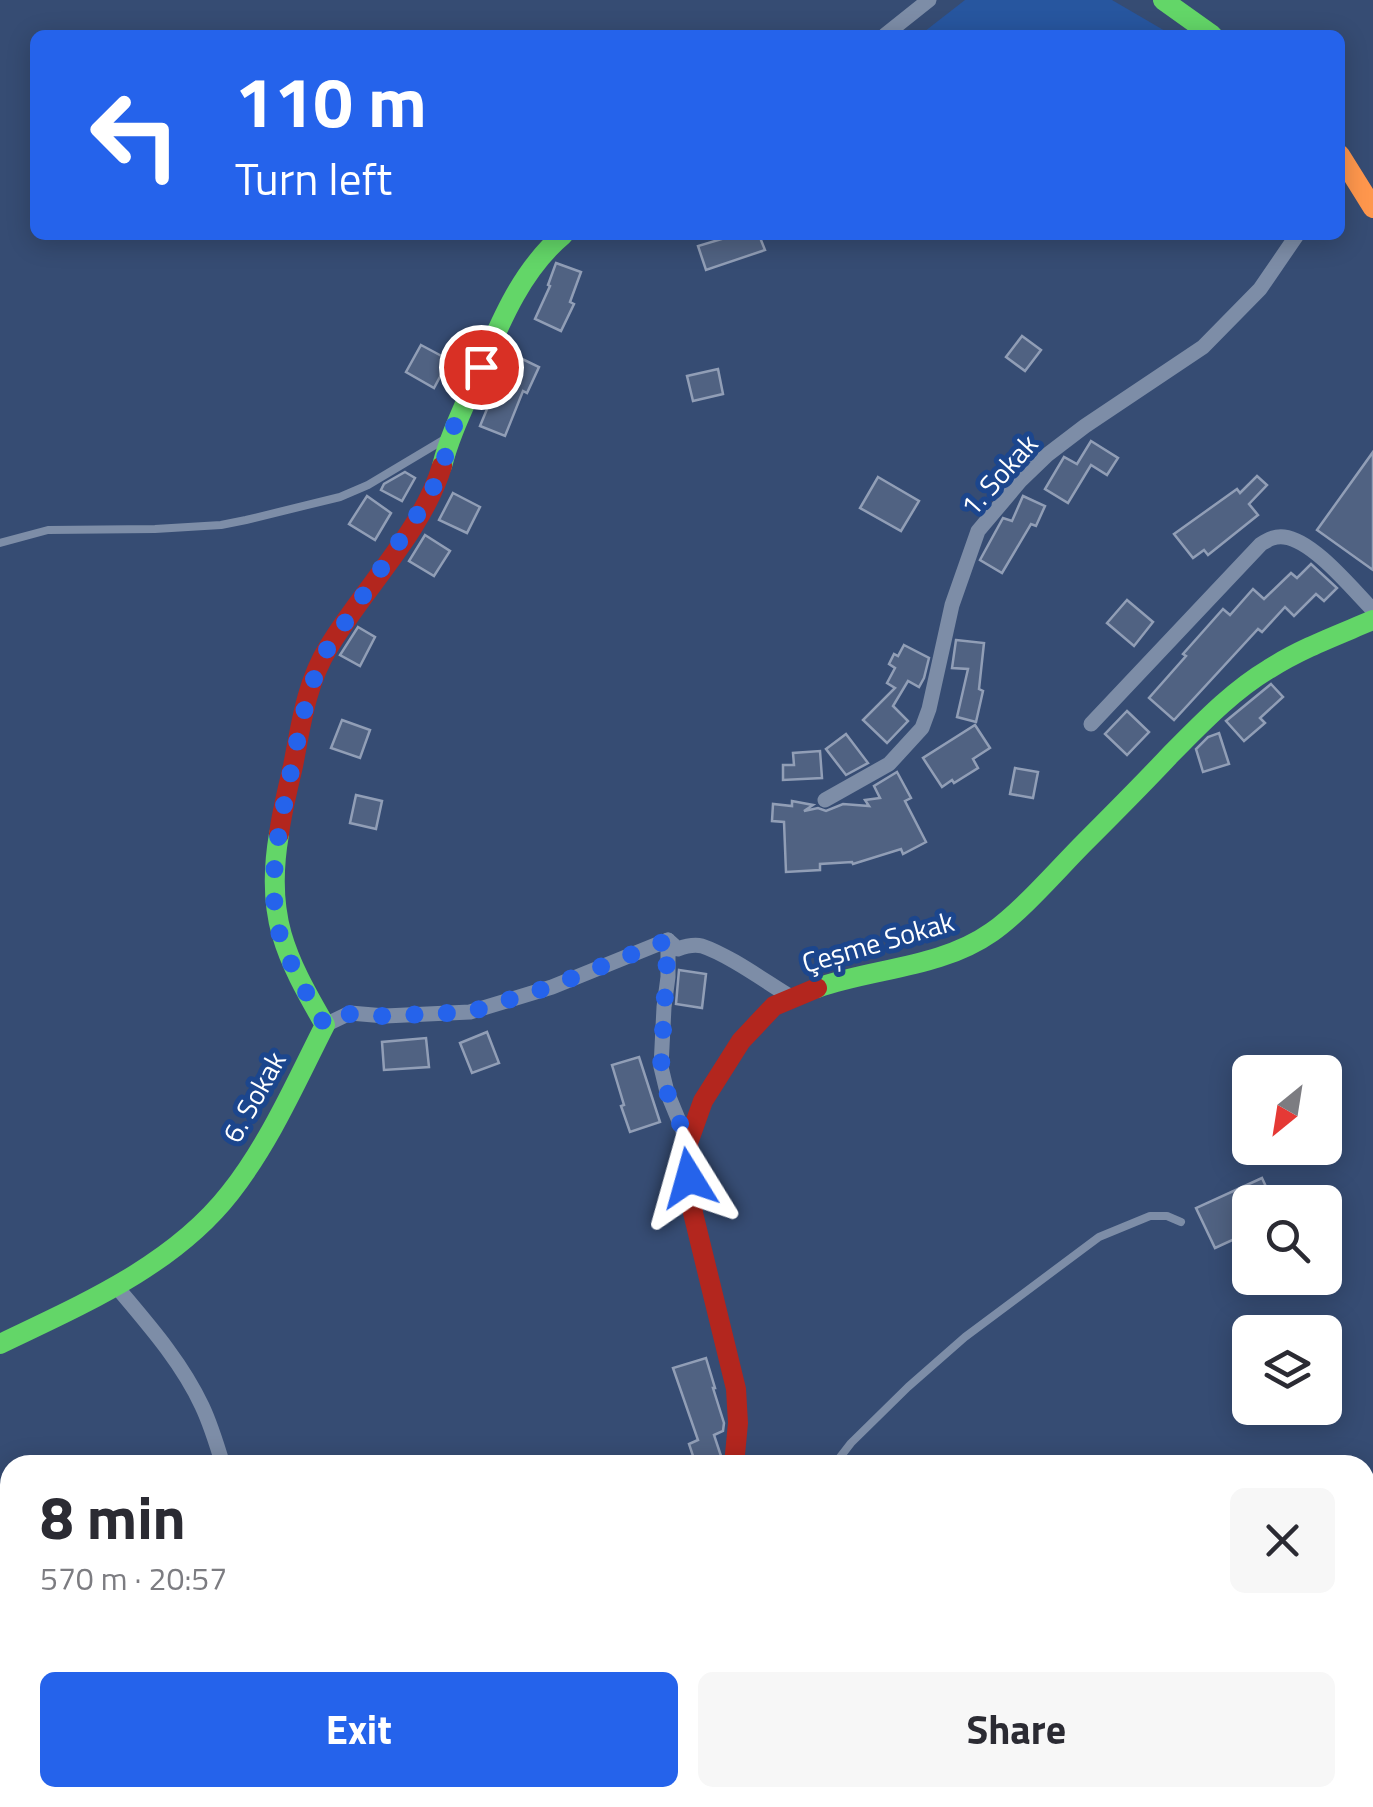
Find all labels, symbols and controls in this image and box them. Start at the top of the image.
text: 110 m [235,48,427,154]
icon: left [70,70,200,200]
text: Turn left [235,144,392,212]
pin [439,325,524,410]
icon: arrive [454,340,509,395]
street label: 1. Sokak [950,424,1048,526]
street label: Çeşme Sokak [797,899,959,984]
street label: 6. Sokak [211,1043,296,1150]
north arrow [1232,1055,1342,1165]
map controls [1232,1055,1342,1425]
position arrow [637,1126,741,1230]
button: search [1232,1185,1342,1295]
button: layers [1232,1315,1342,1425]
text: 8 min [40,1471,186,1562]
button: close [1230,1488,1335,1593]
text: 570 m · 20:57 [40,1554,227,1602]
button: Exit [40,1672,678,1787]
button: Share [698,1672,1335,1787]

